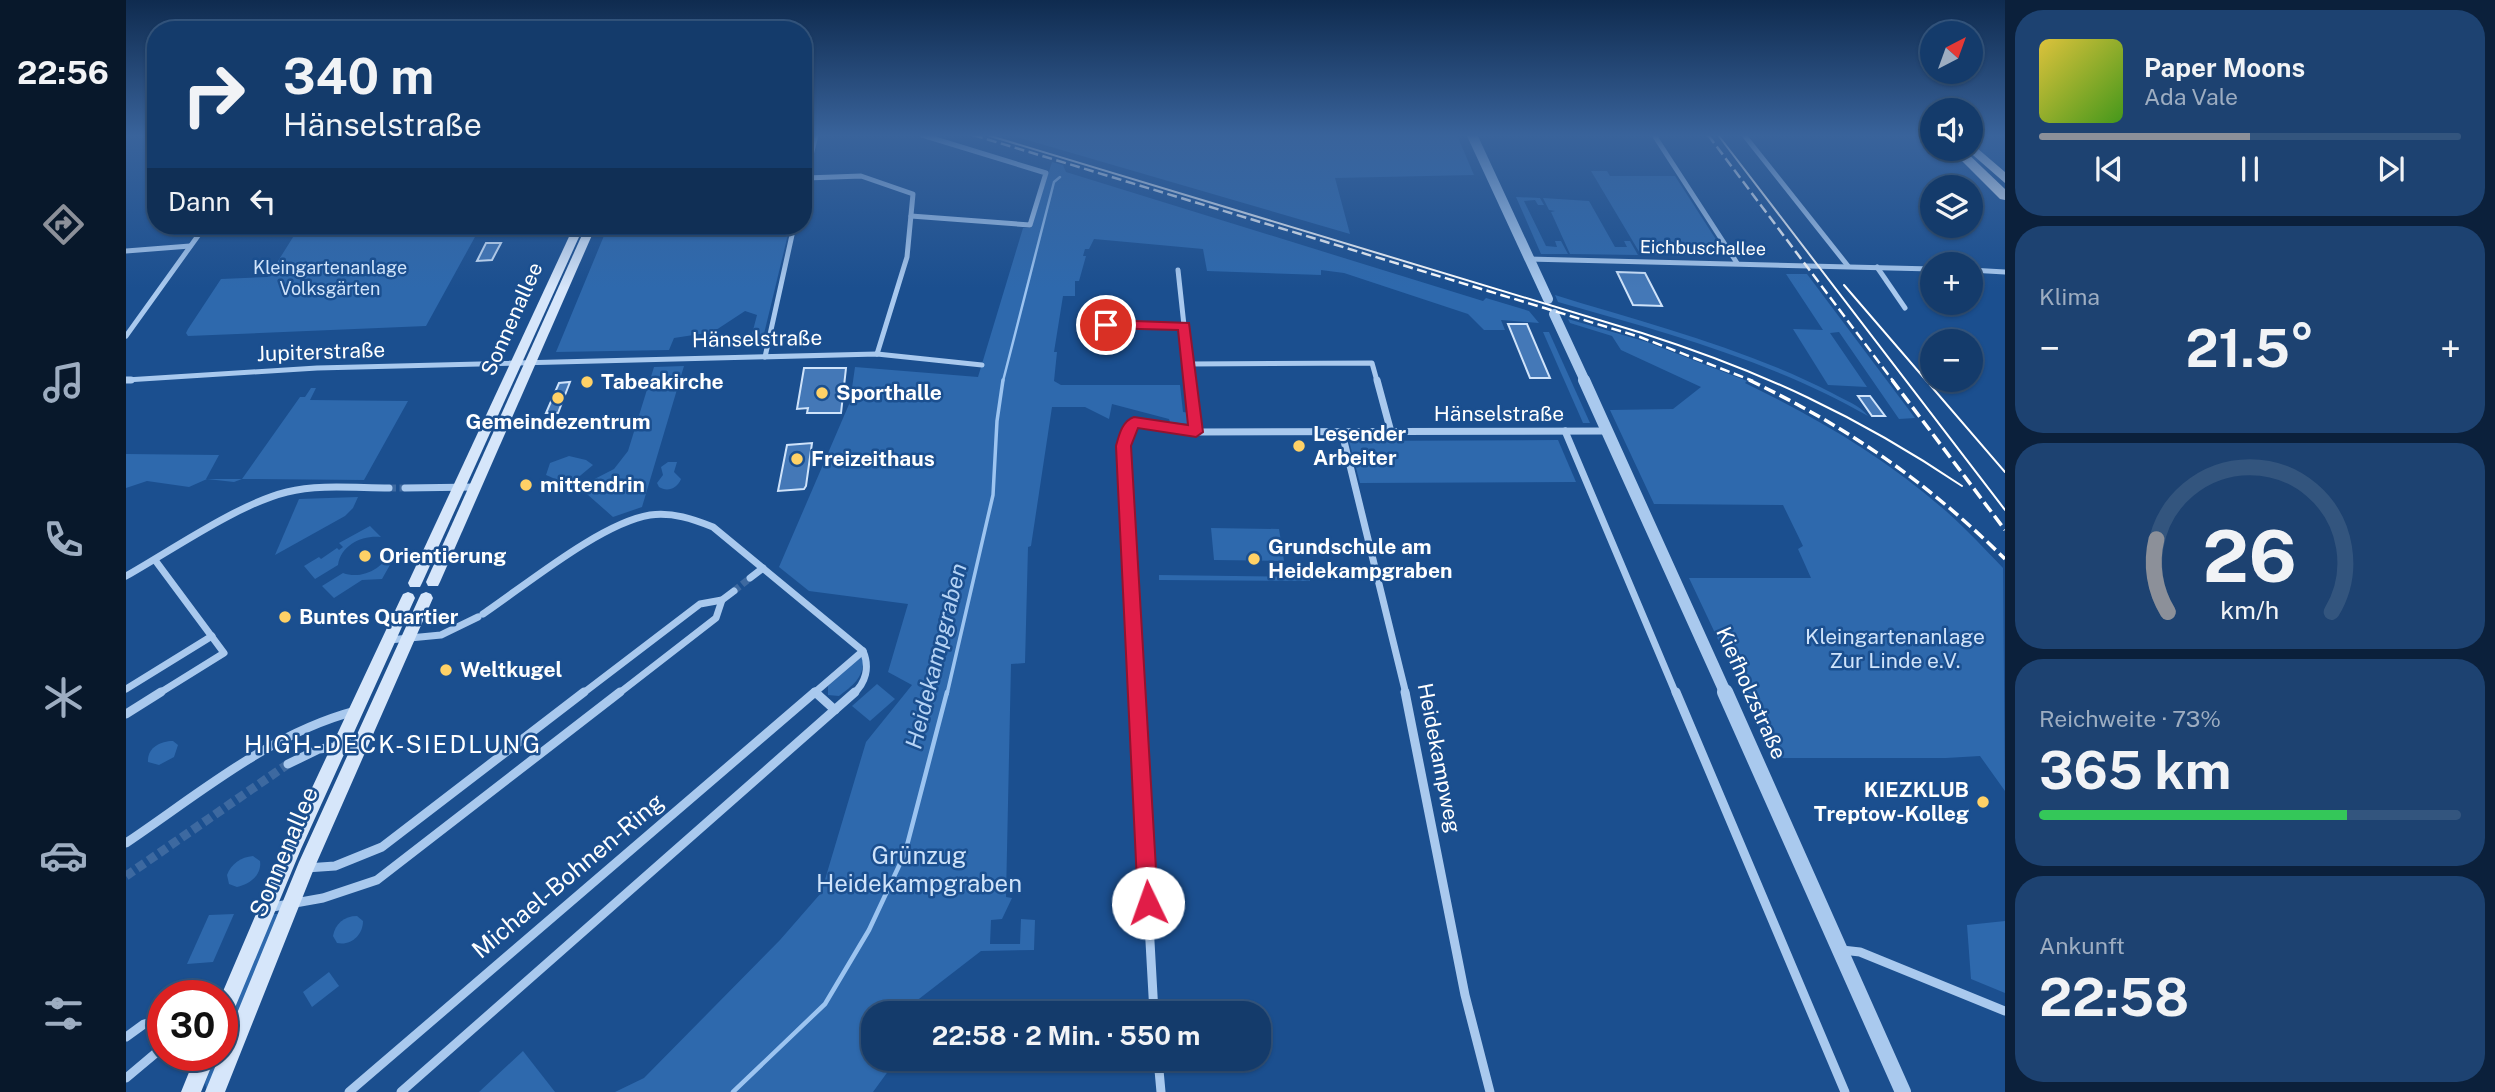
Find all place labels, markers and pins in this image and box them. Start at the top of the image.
pin [1076,295,1136,355]
place label: Tabeakirche [601,369,724,394]
marker: Tabeakirche [579,374,595,390]
place label: Sporthalle [836,380,942,405]
marker: Sporthalle [814,385,830,401]
marker: Gemeindezentrum [550,390,566,406]
place label: Gemeindezentrum [466,409,650,434]
place label: Lesender Arbeiter [1313,421,1407,470]
marker: Lesender Arbeiter [1291,438,1307,454]
place label: Freizeithaus [811,446,935,471]
marker: Freizeithaus [789,451,805,467]
place label: mittendrin [540,472,645,497]
marker: mittendrin [518,477,534,493]
place label: Grundschule am Heidekampgraben [1268,534,1452,583]
place label: Orientierung [379,543,506,568]
marker: Orientierung [357,548,373,564]
marker: Grundschule am Heidekampgraben [1246,551,1262,567]
place label: Buntes Quartier [299,604,459,629]
marker: Buntes Quartier [277,609,293,625]
place label: Weltkugel [460,657,563,682]
marker: Weltkugel [438,662,454,678]
place label: KIEZKLUB Treptow-Kolleg [1814,777,1969,826]
marker: KIEZKLUB Treptow-Kolleg [1975,794,1991,810]

